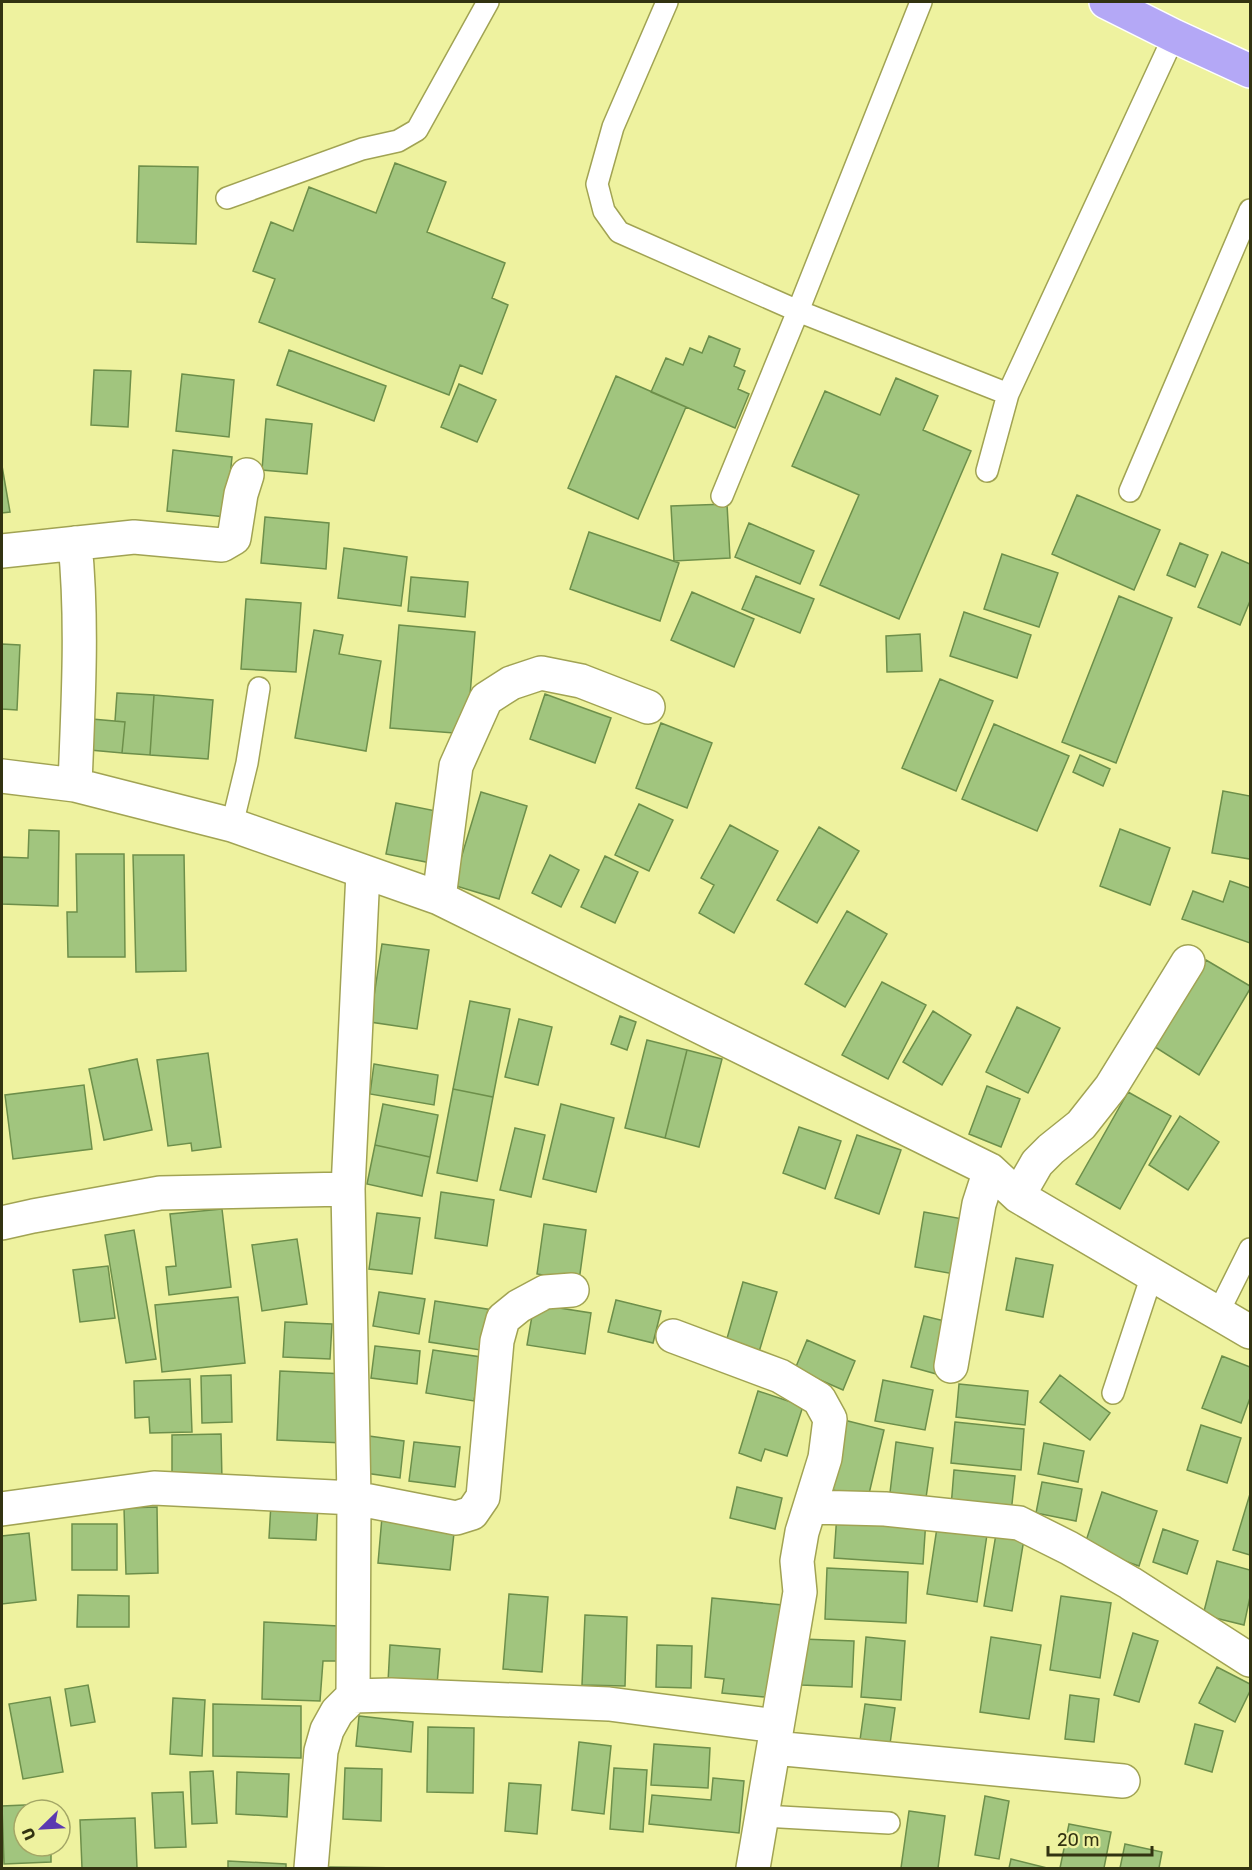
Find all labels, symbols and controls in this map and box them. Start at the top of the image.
north arrow [12,1798,72,1858]
scale bar [1048,1819,1152,1857]
text: U [18,1825,40,1843]
text: 20 m [1057,1829,1099,1851]

